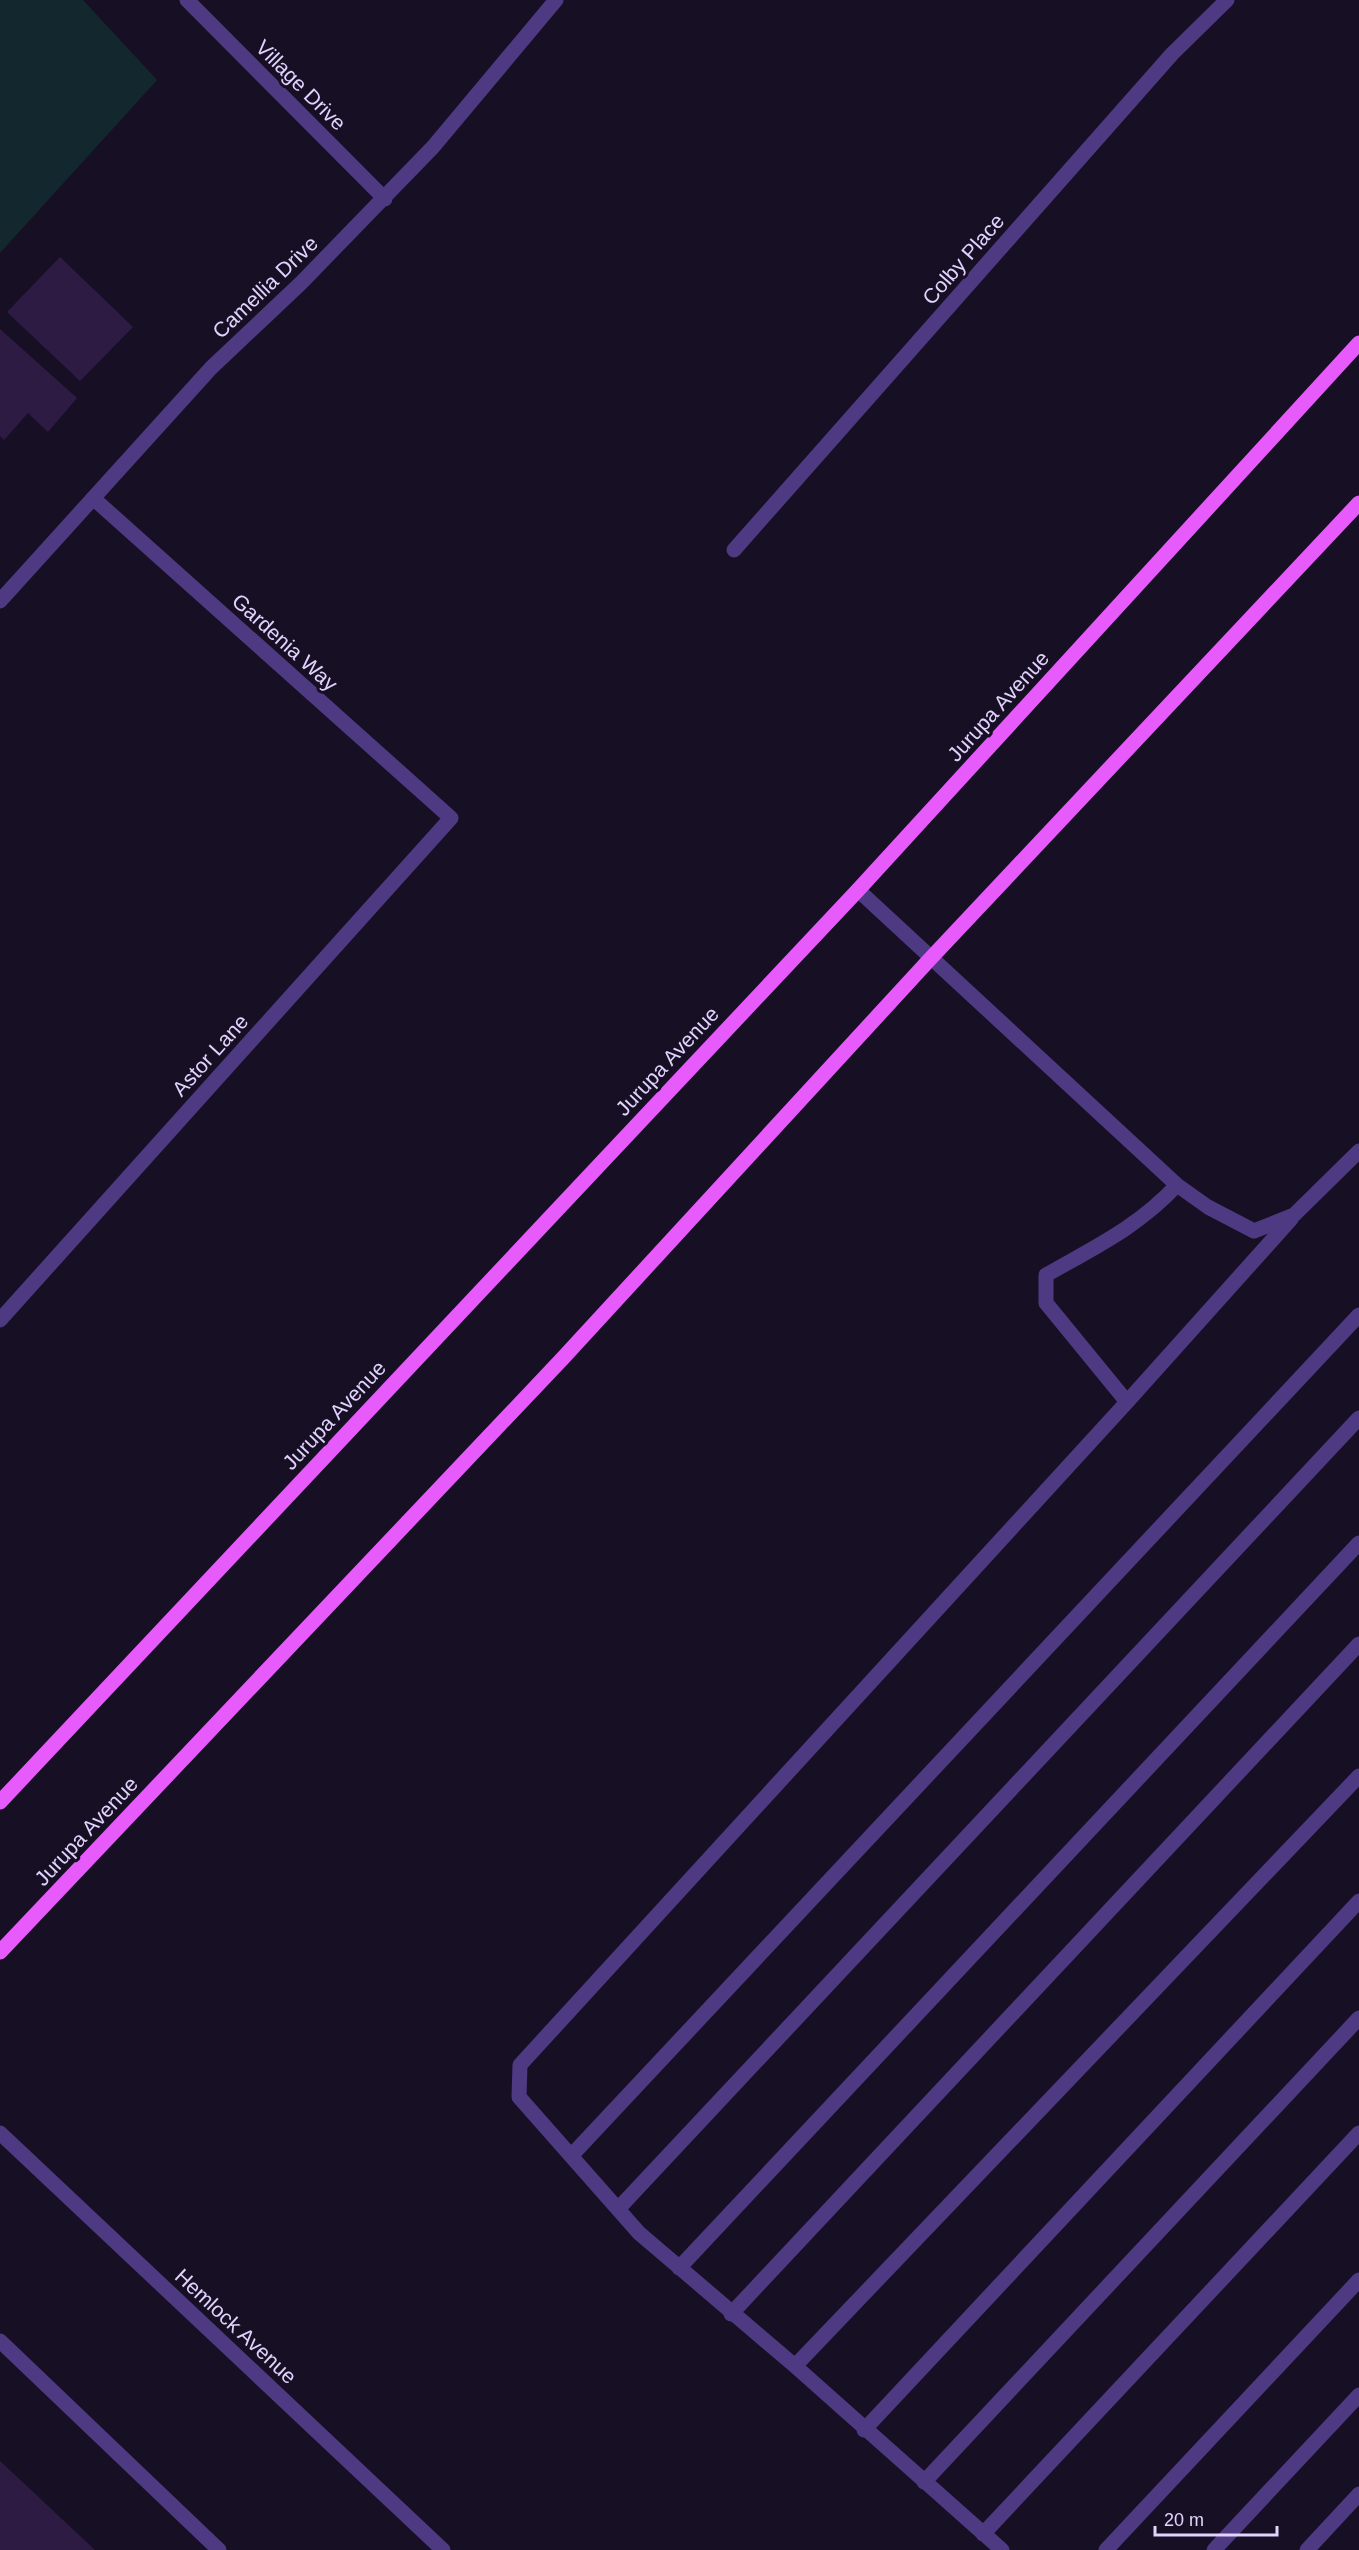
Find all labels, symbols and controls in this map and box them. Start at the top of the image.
street label: Village Drive [251,35,351,135]
street label: Colby Place [918,209,1008,309]
street label: Camellia Drive [208,231,322,343]
street label: Gardenia Way [228,589,343,696]
street label: Jurupa Avenue [943,646,1053,766]
street label: Jurupa Avenue [611,1002,723,1120]
street label: Astor Lane [167,1010,253,1100]
street label: Jurupa Avenue [278,1356,390,1474]
street label: Jurupa Avenue [30,1772,142,1890]
street label: Hemlock Avenue [171,2264,301,2388]
scale bar [1155,2499,1276,2537]
text: 20 m [1164,2510,1204,2530]

